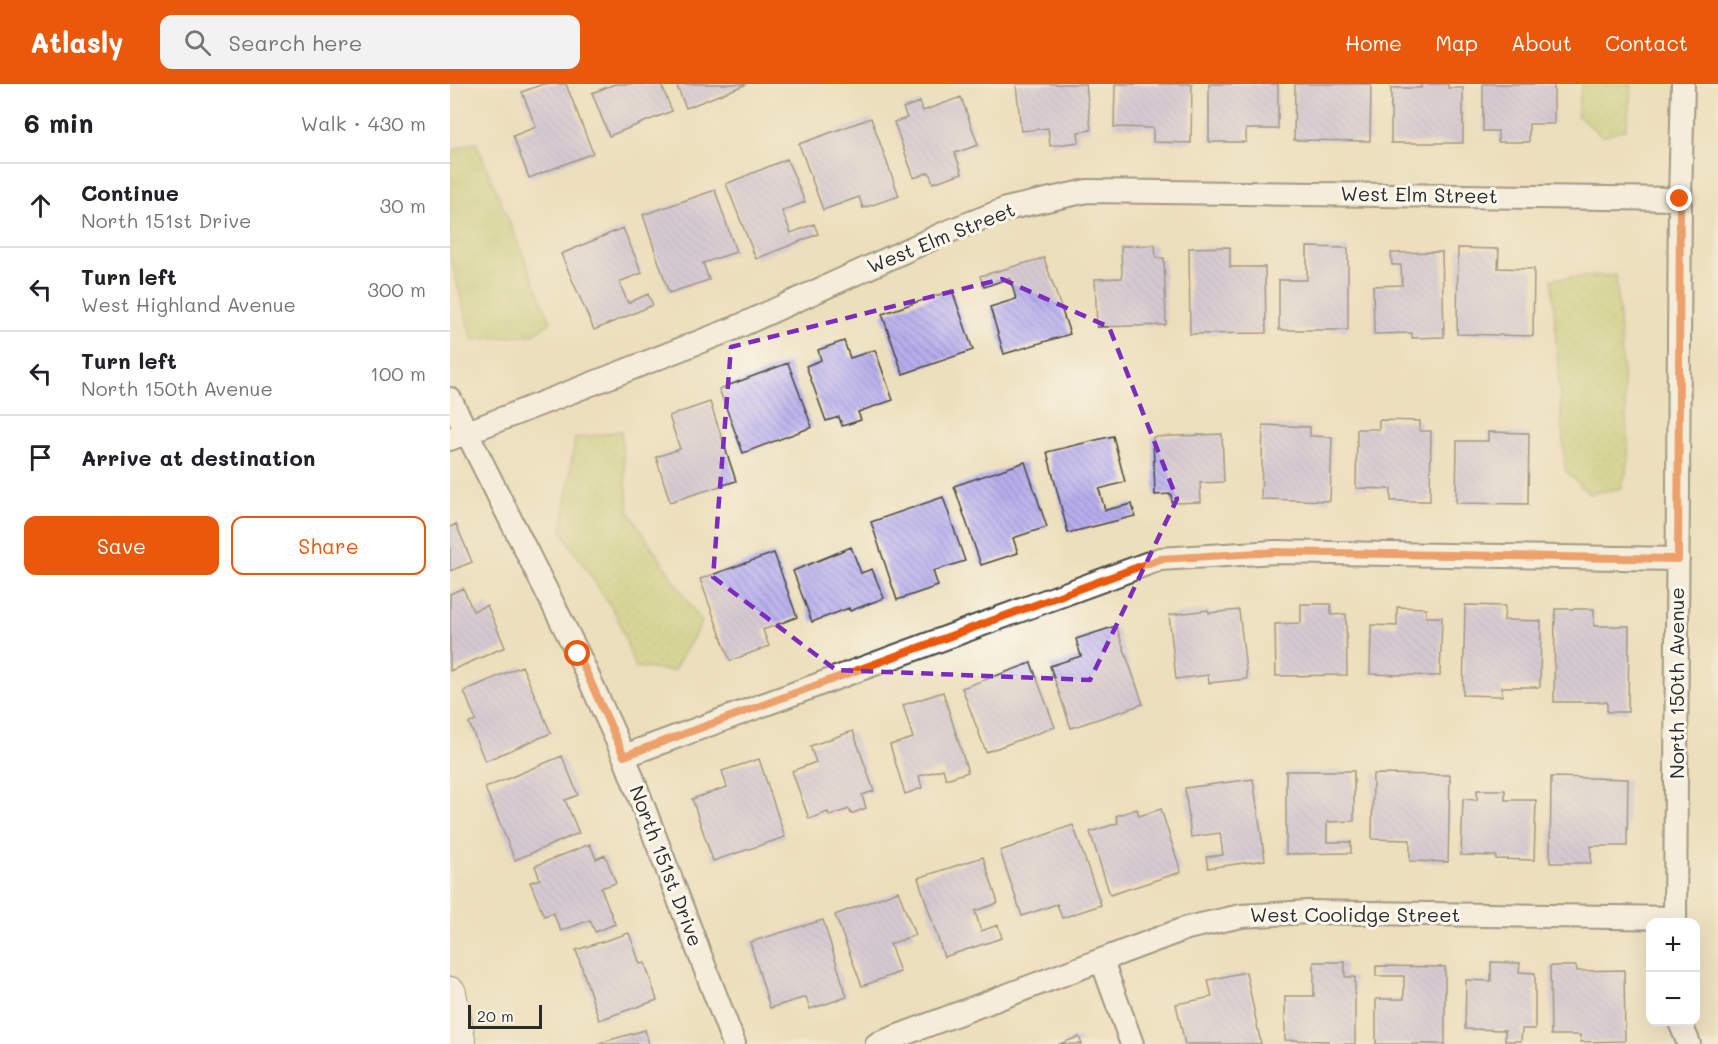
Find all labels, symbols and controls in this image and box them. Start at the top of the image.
search box [160,15,580,69]
text: Atlasly [30,24,124,60]
icon: search [181,26,214,59]
text: Search here [229,28,362,57]
text: Home [1345,29,1402,56]
text: Map [1435,29,1478,56]
text: About [1511,29,1572,56]
text: Contact [1605,29,1688,56]
text: 6 min [24,106,93,140]
text: Walk · 430 m [301,110,426,136]
text: Continue [81,178,179,207]
street label: West Elm Street [1340,180,1498,208]
route end [1666,185,1692,211]
icon: ahead [24,189,57,222]
text: 30 m [380,192,426,218]
street label: West Elm Street [863,196,1018,279]
text: North 151st Drive [81,207,251,233]
text: Turn left [81,262,177,291]
icon: left [24,273,57,306]
text: 300 m [367,276,426,302]
text: West Highland Avenue [81,291,296,317]
text: Turn left [81,346,177,375]
icon: left [24,357,57,390]
text: 100 m [370,360,426,386]
text: North 150th Avenue [81,375,273,401]
icon: arrive [24,441,57,474]
text: Arrive at destination [81,443,316,472]
button: Save [24,516,219,575]
button: Share [231,516,426,575]
street label: North 150th Avenue [1663,587,1689,779]
route start [564,640,590,666]
street label: North 151st Drive [624,781,710,950]
street label: West Coolidge Street [1250,901,1460,927]
map controls [1646,918,1700,1026]
button: + [1646,918,1700,972]
button: − [1646,972,1700,1026]
scale bar [468,1002,542,1030]
text: 20 m [477,1005,514,1026]

